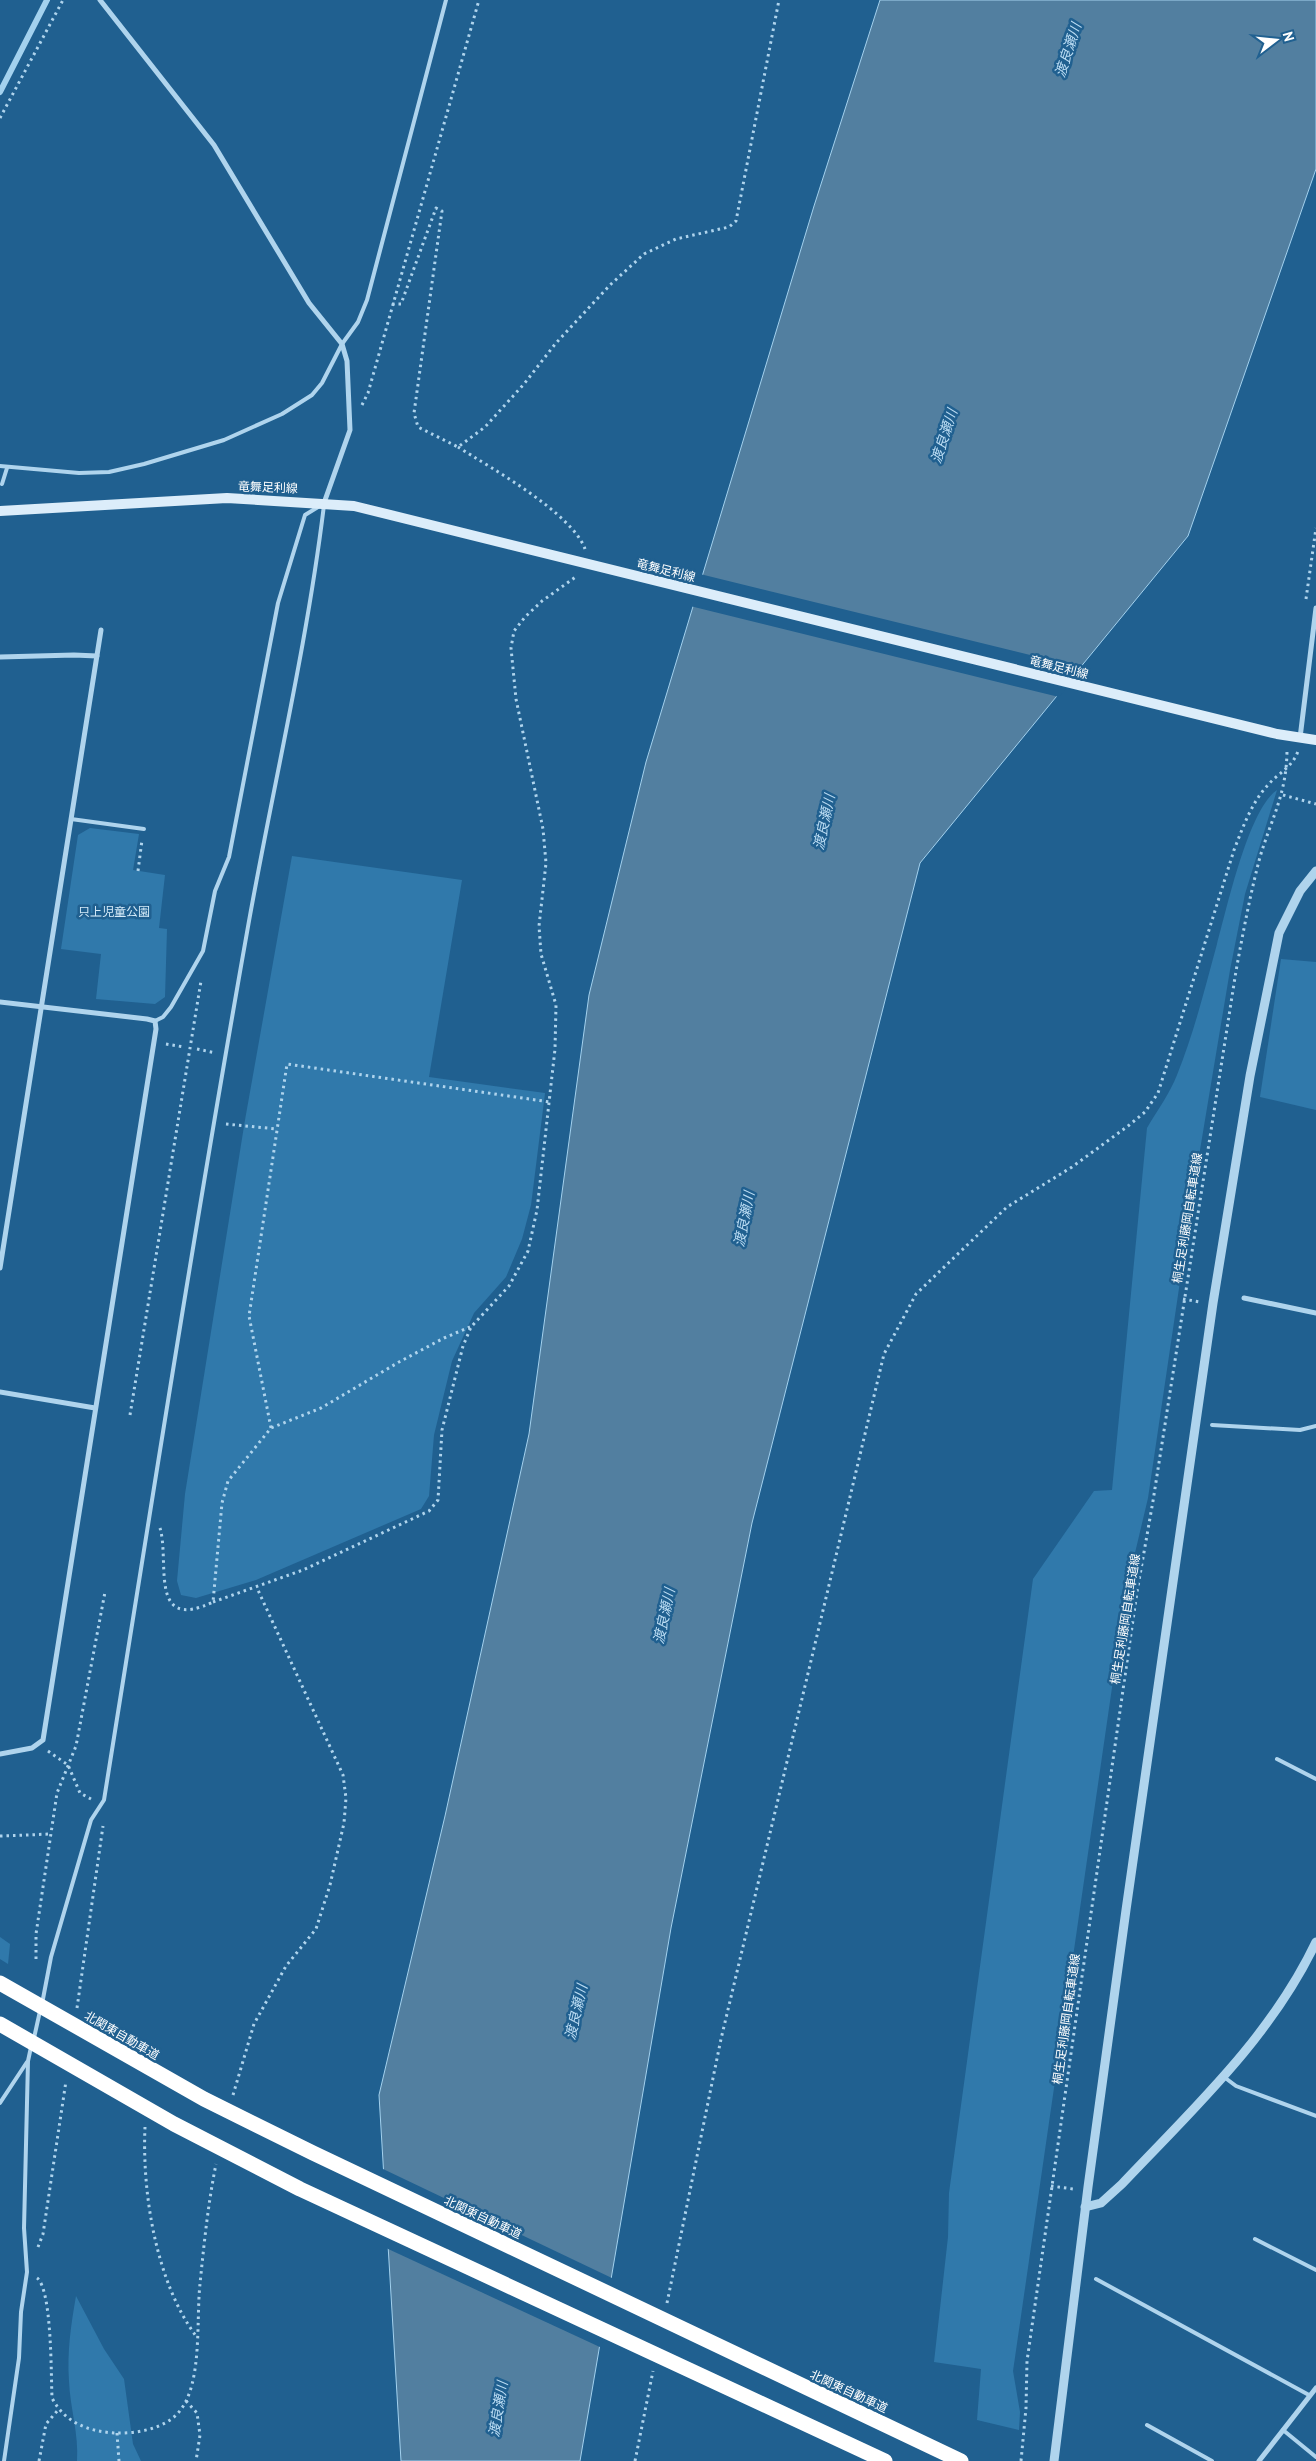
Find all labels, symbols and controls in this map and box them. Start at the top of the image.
north arrow [1251,15,1301,65]
water label: 渡良瀬川 [1051,19,1086,79]
text: N [1279,30,1298,43]
water label: 渡良瀬川 [927,405,962,465]
street label: 竜舞足利線 [238,478,298,496]
street label: 竜舞足利線 [635,555,697,585]
street label: 竜舞足利線 [1028,652,1090,682]
water label: 渡良瀬川 [809,791,839,851]
park label: 只上児童公園 [78,904,150,919]
street label: 桐生足利藤岡自転車道線 [1169,1152,1205,1284]
water label: 渡良瀬川 [730,1188,759,1248]
street label: 桐生足利藤岡自転車道線 [1107,1553,1143,1685]
water label: 渡良瀬川 [649,1585,679,1645]
street label: 桐生足利藤岡自転車道線 [1049,1953,1083,2085]
water label: 渡良瀬川 [561,1981,592,2041]
street label: 北関東自動車道 [82,2008,162,2062]
street label: 北関東自動車道 [442,2192,524,2242]
street label: 北関東自動車道 [808,2366,890,2416]
water label: 渡良瀬川 [485,2378,512,2438]

